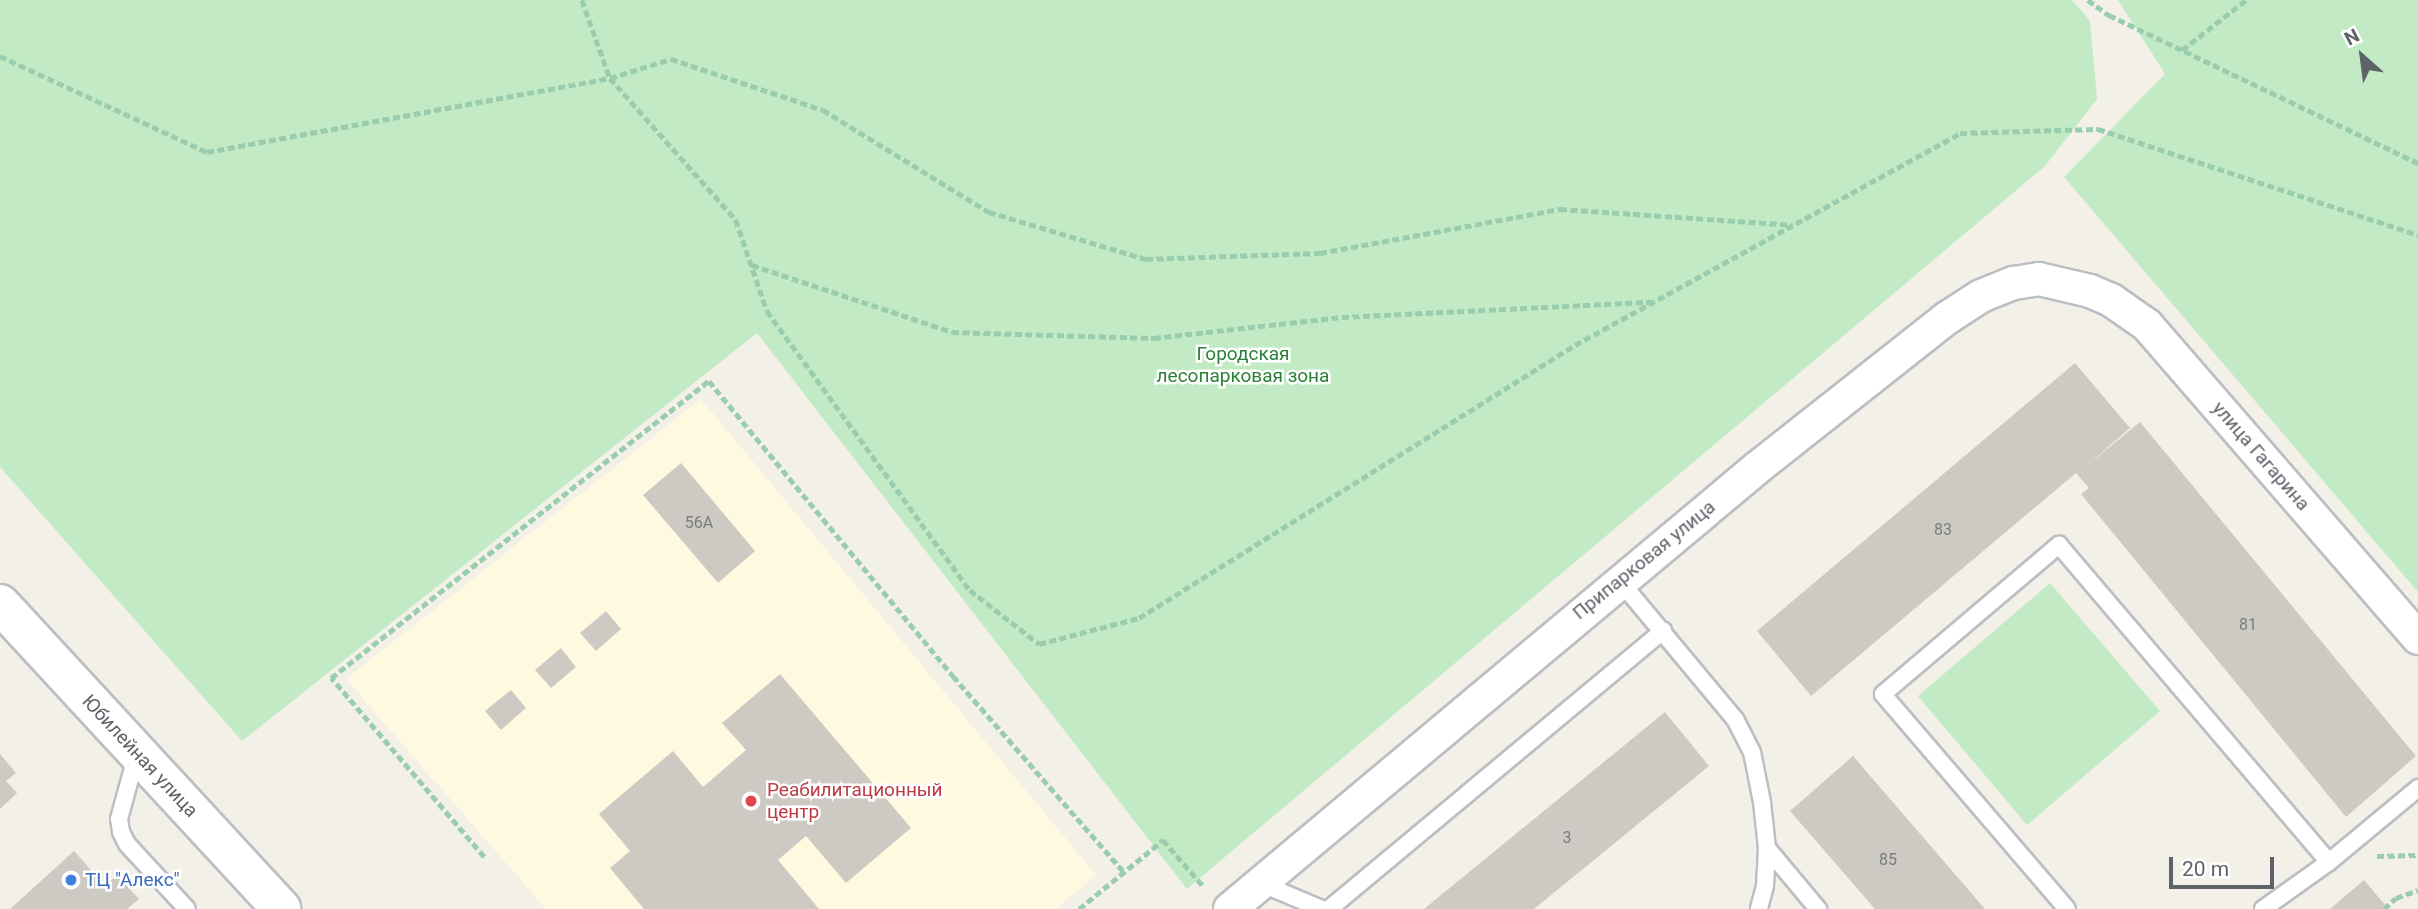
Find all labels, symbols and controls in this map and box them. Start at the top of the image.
north arrow [2327,21,2397,91]
text: N [2341,24,2363,50]
park label: Городская лесопарковая зона [1157,343,1329,387]
street label: улица Гагарина [2207,397,2315,515]
street label: Припарковая улица [1568,496,1720,624]
house number: 56А [685,513,713,533]
house number: 83 [1934,520,1952,540]
house number: 81 [2239,615,2257,635]
street label: Юбилейная улица [77,690,203,822]
place label: Реабилитационный центр [767,779,943,823]
marker: Реабилитационный центр [741,791,761,811]
house number: 3 [1563,828,1571,848]
scale bar [2173,842,2278,886]
house number: 85 [1879,850,1897,870]
text: 20 m [2182,857,2229,881]
place label: ТЦ "Алекс" [85,869,180,891]
marker: ТЦ "Алекс" [63,872,79,888]

